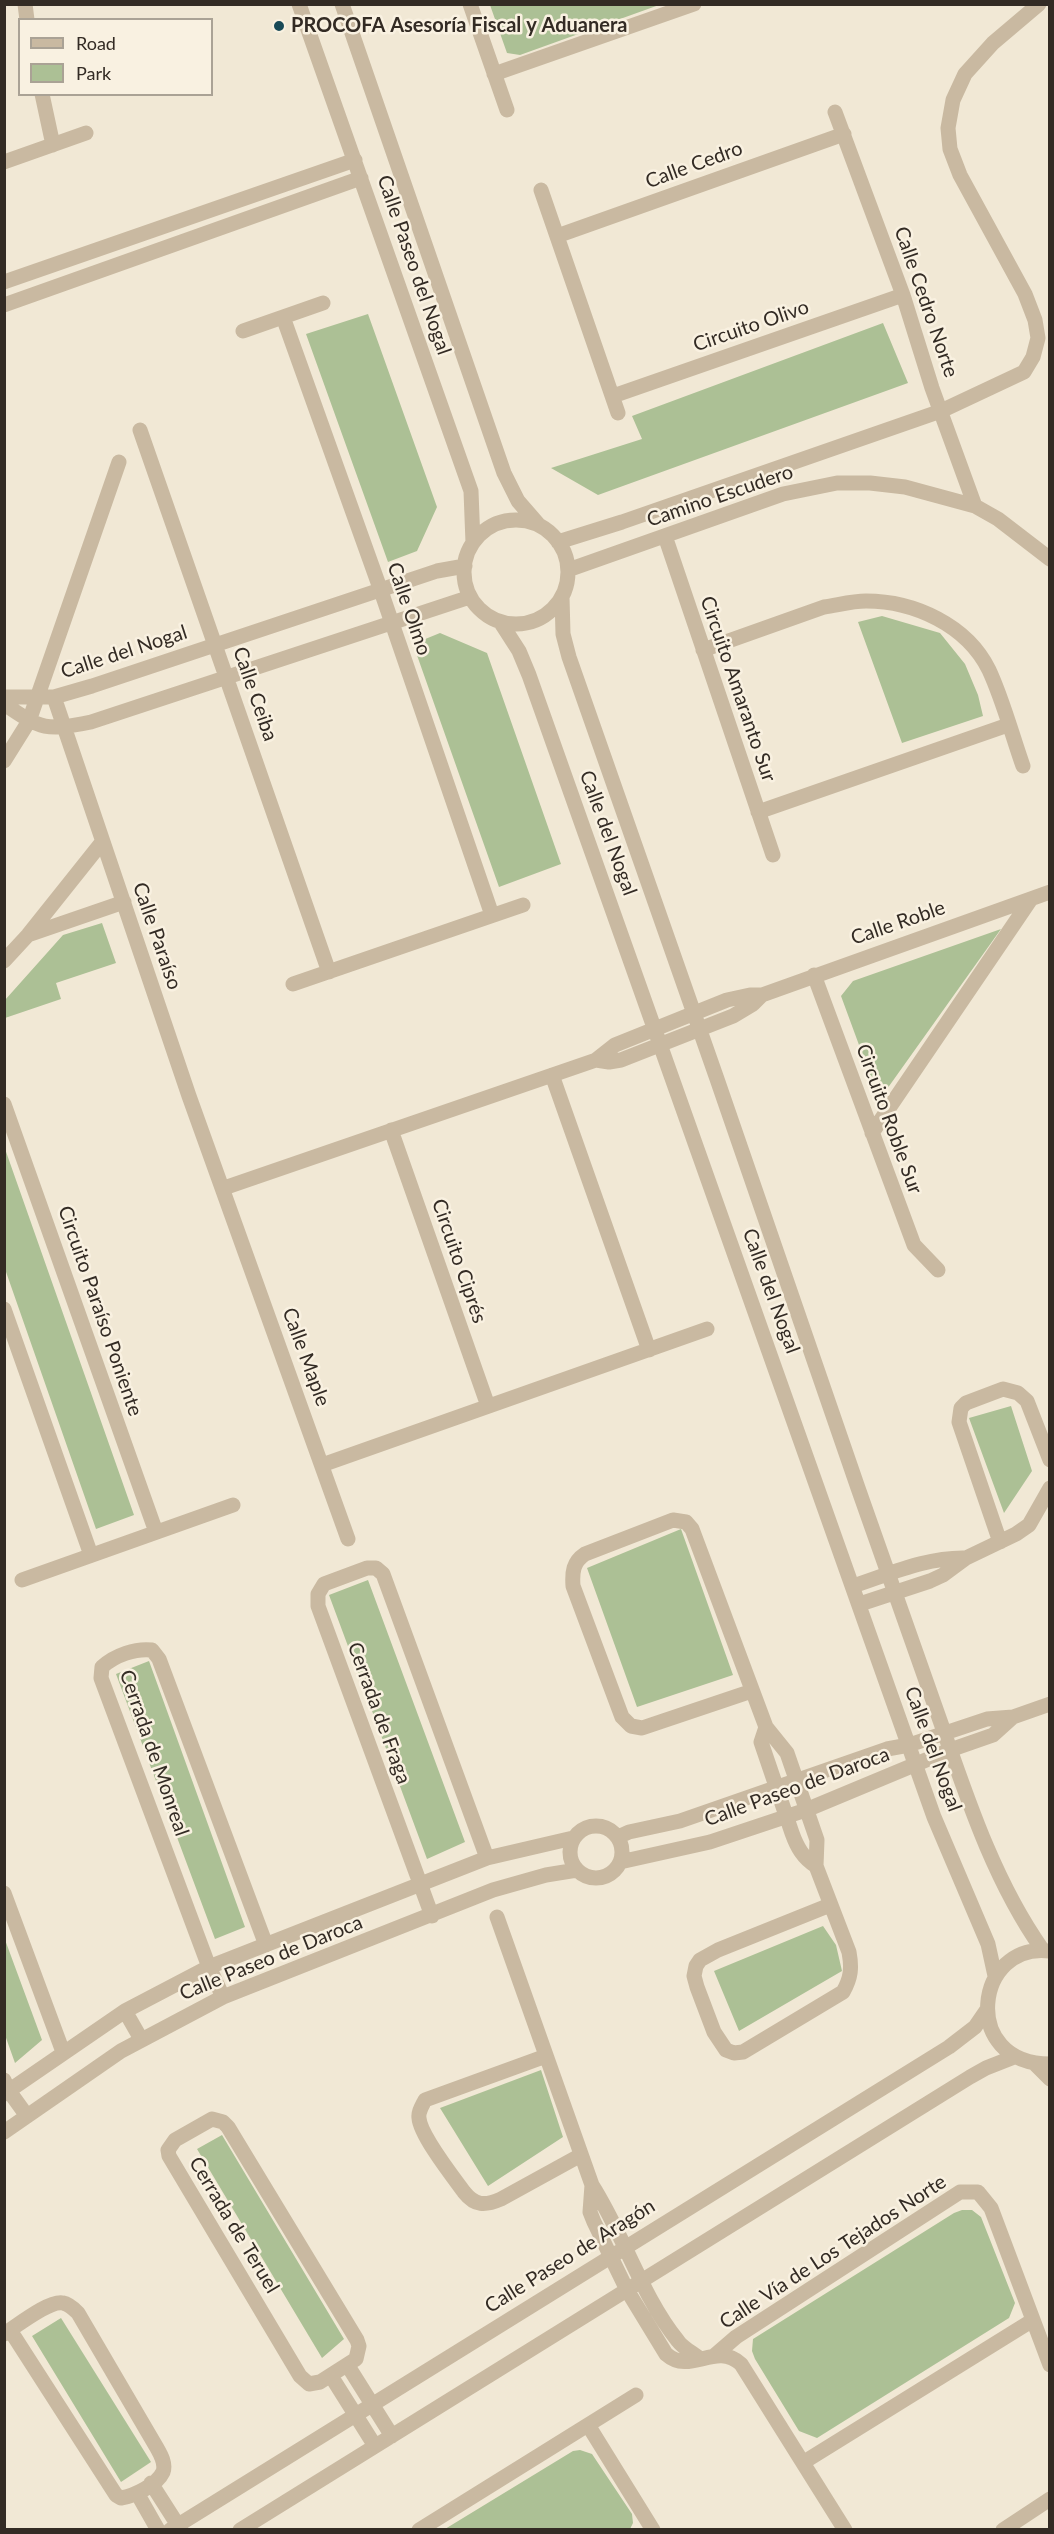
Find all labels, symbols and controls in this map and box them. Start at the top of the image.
place label: PROCOFA Asesoría Fiscal y Aduanera [291,14,627,38]
legend [18,18,213,96]
marker: PROCOFA Asesoría Fiscal y Aduanera [272,19,286,33]
text: Road [76,32,116,54]
text: Park [76,62,111,84]
street label: Calle Cedro [642,136,746,194]
street label: Calle Paseo del Nogal [372,172,456,358]
street label: Calle Cedro Norte [889,223,963,381]
street label: Circuito Olivo [690,295,812,357]
street label: Camino Escudero [644,460,796,532]
street label: Calle Olmo [382,559,436,659]
street label: Circuito Amaranto Sur [695,593,781,785]
street label: Calle del Nogal [58,620,190,684]
street label: Calle Ceiba [228,644,282,744]
street label: Calle del Nogal [574,767,642,899]
street label: Calle Paraíso [127,879,187,993]
street label: Calle Roble [848,896,948,950]
street label: Circuito Roble Sur [851,1041,927,1197]
street label: Circuito Ciprés [427,1196,491,1326]
street label: Circuito Paraíso Poniente [53,1203,147,1419]
street label: Calle del Nogal [737,1225,805,1357]
street label: Calle Maple [277,1304,335,1410]
street label: Cerrada de Fraga [342,1639,416,1787]
street label: Cerrada de Monreal [114,1667,194,1839]
street label: Calle del Nogal [899,1683,967,1815]
street label: Calle Paseo de Daroca [701,1742,893,1832]
street label: Calle Paseo de Daroca [176,1910,366,2006]
street label: Cerrada de Teruel [184,2152,284,2298]
street label: Calle Vía de Los Tejados Norte [715,2170,951,2334]
street label: Calle Paseo de Aragón [481,2194,659,2318]

